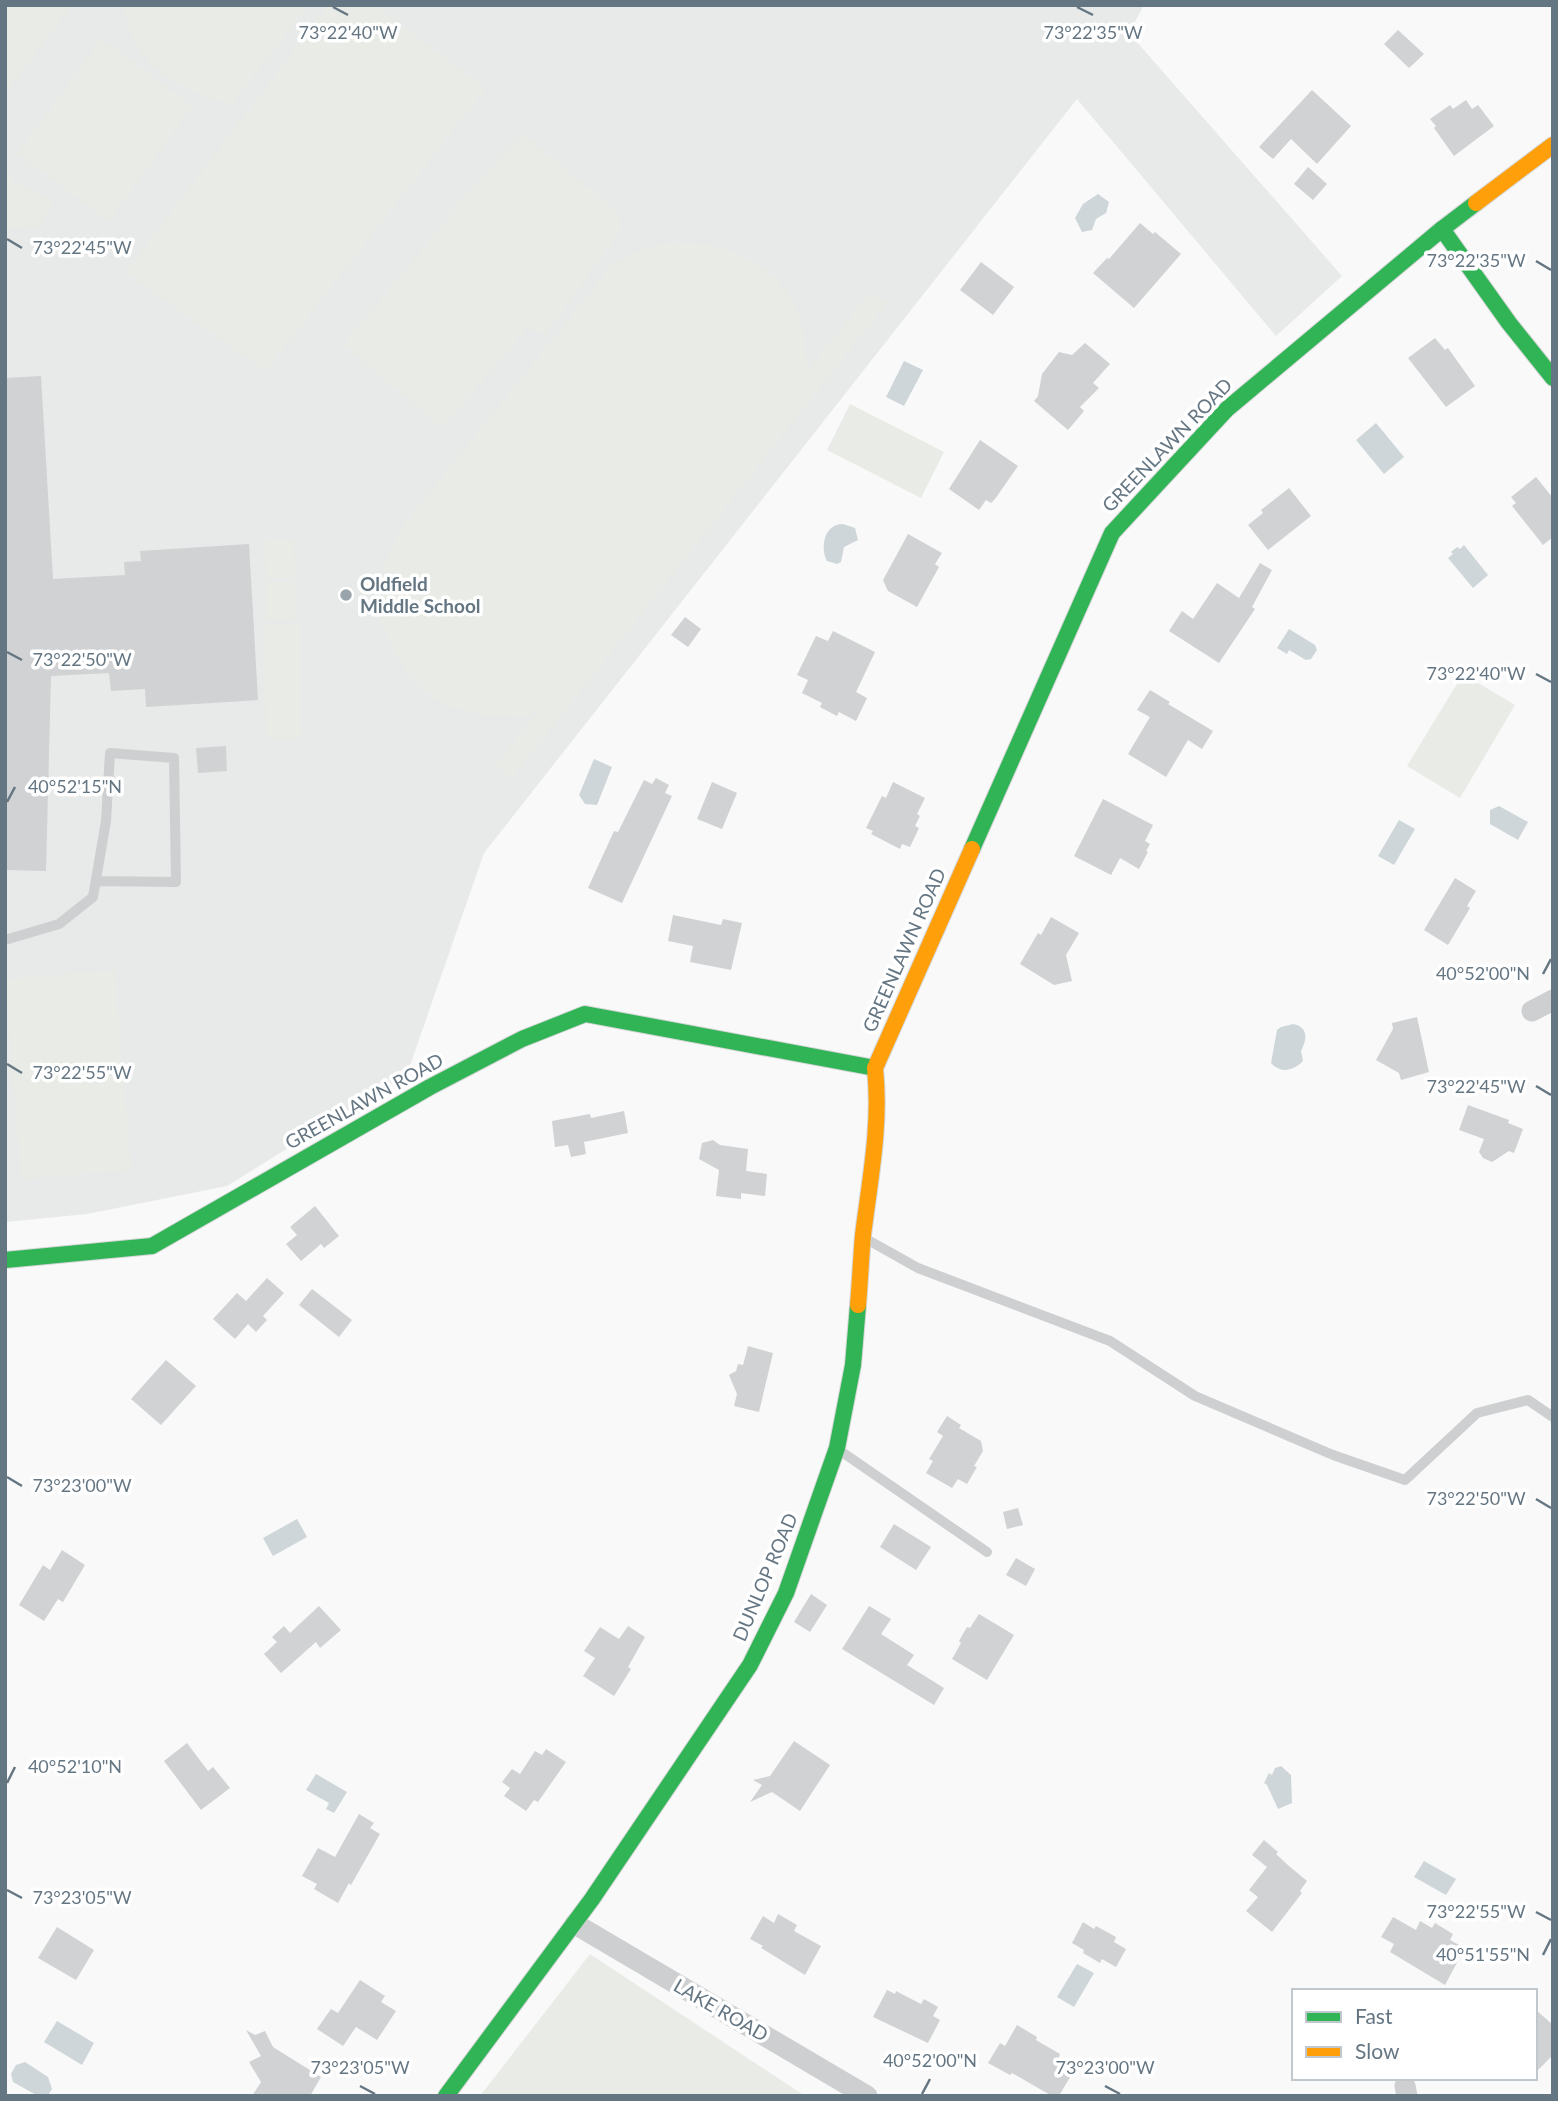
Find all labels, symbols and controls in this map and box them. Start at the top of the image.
text: 73°22'40"W [298,21,398,43]
text: 73°22'35"W [1043,21,1143,43]
text: 73°22'45"W [32,236,132,258]
text: 73°22'35"W [1426,249,1526,271]
street label: GREENLAWN ROAD [1097,373,1236,516]
place label: Oldfield Middle School [360,572,481,617]
marker: Oldfield Middle School [338,587,354,603]
text: 73°22'50"W [32,648,132,670]
text: 73°22'40"W [1426,662,1526,684]
text: 40°52'15"N [28,775,122,797]
street label: GREENLAWN ROAD [857,864,950,1035]
text: 40°52'00"N [1436,962,1530,984]
street label: GREENLAWN ROAD [281,1048,447,1154]
text: 73°22'55"W [32,1061,132,1083]
text: 73°22'45"W [1426,1075,1526,1097]
text: 73°23'00"W [32,1474,132,1496]
text: 73°22'50"W [1426,1487,1526,1509]
street label: DUNLOP ROAD [727,1509,802,1644]
text: 40°52'10"N [28,1755,122,1777]
text: 73°23'05"W [32,1886,132,1908]
text: 73°22'55"W [1426,1900,1526,1922]
text: 40°51'55"N [1436,1943,1530,1965]
street label: LAKE ROAD [670,1973,772,2046]
legend [1292,1989,1537,2080]
text: Fast [1355,2003,1393,2028]
text: Slow [1355,2038,1400,2063]
text: 40°52'00"N [883,2049,977,2071]
text: 73°23'05"W [310,2056,410,2078]
text: 73°23'00"W [1055,2056,1155,2078]

